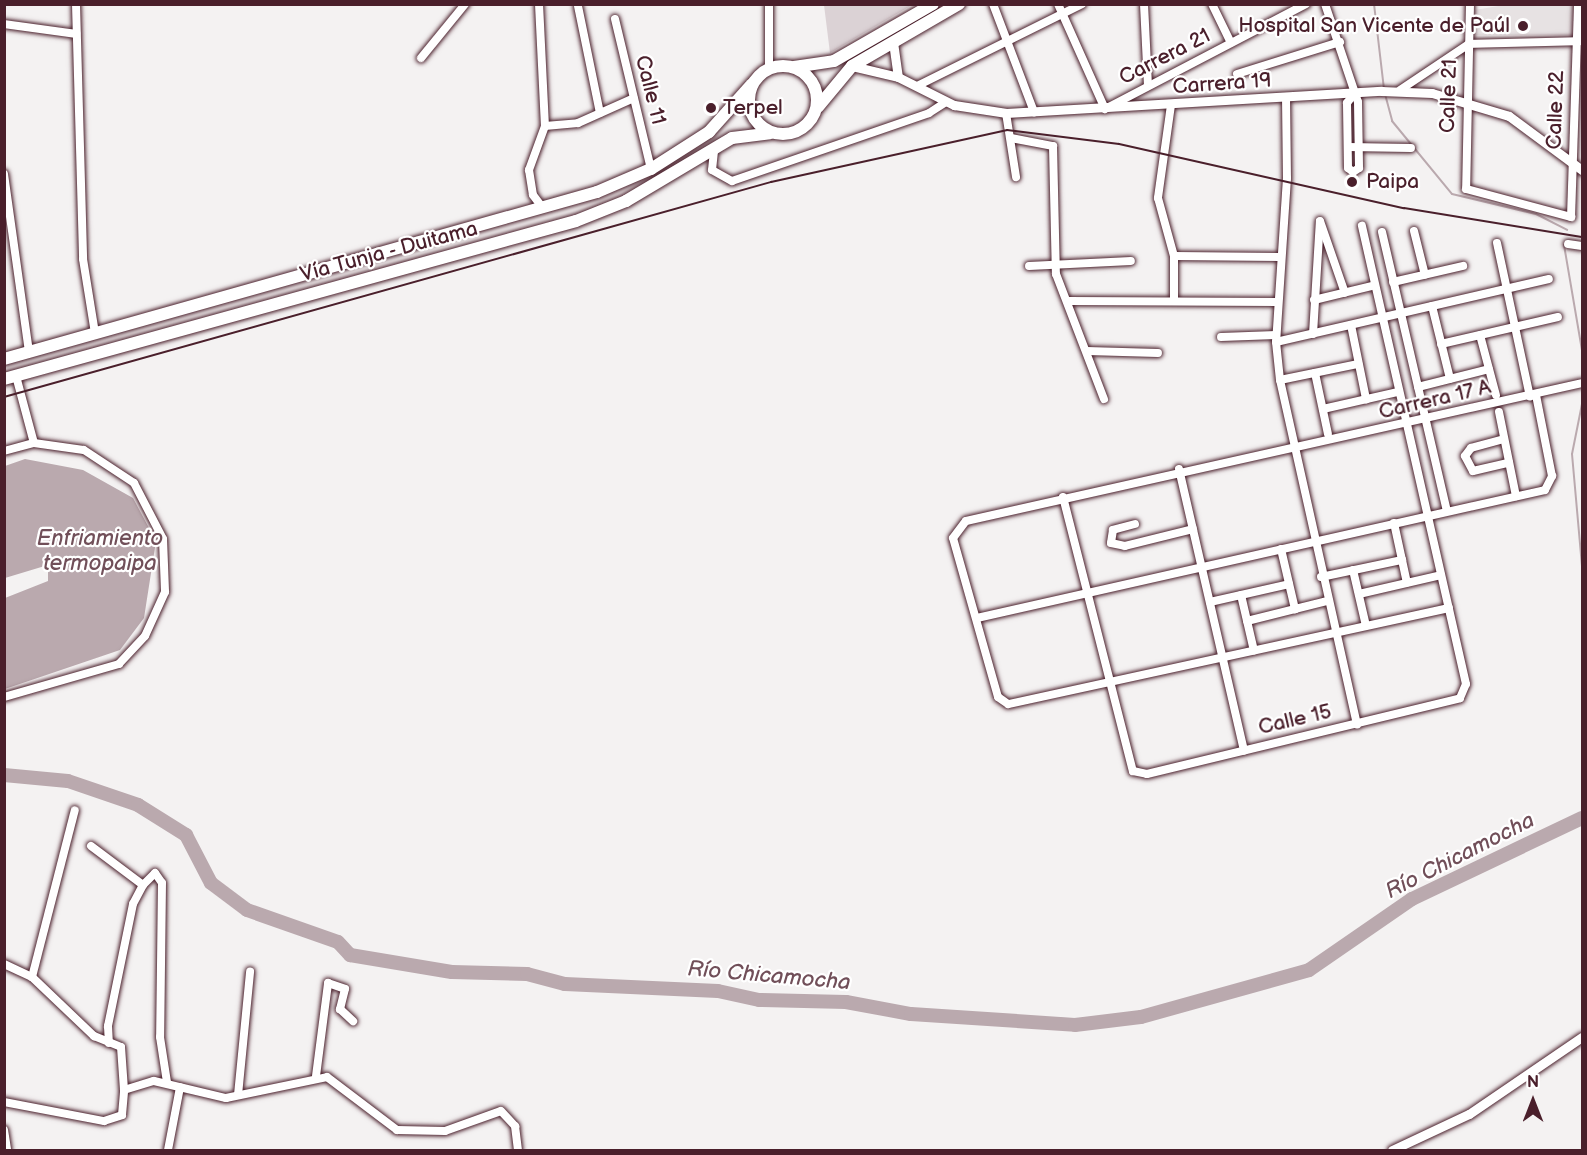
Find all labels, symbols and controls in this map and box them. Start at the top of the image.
place label: Hospital San Vicente de Paúl [1237,13,1510,39]
marker: Hospital San Vicente de Paúl [1514,17,1532,35]
street label: Carrera 21 [1115,23,1215,91]
street label: Calle 11 [629,53,671,127]
street label: Calle 21 [1435,58,1463,134]
street label: Carrera 19 [1172,68,1272,100]
street label: Calle 22 [1542,70,1570,150]
place label: Terpel [723,95,783,121]
marker: Terpel [704,101,718,115]
place label: Paipa [1366,169,1419,195]
marker: Paipa [1343,173,1361,191]
street label: Vía Tunja - Duitama [296,216,482,288]
street label: Carrera 17 A [1376,375,1494,425]
water label: Enfriamiento termopaipa [37,525,163,576]
street label: Calle 15 [1256,699,1334,741]
water label: Río Chicamocha [1381,807,1539,905]
water label: Río Chicamocha [686,956,852,996]
north arrow [1503,1071,1563,1131]
text: N [1527,1073,1539,1092]

